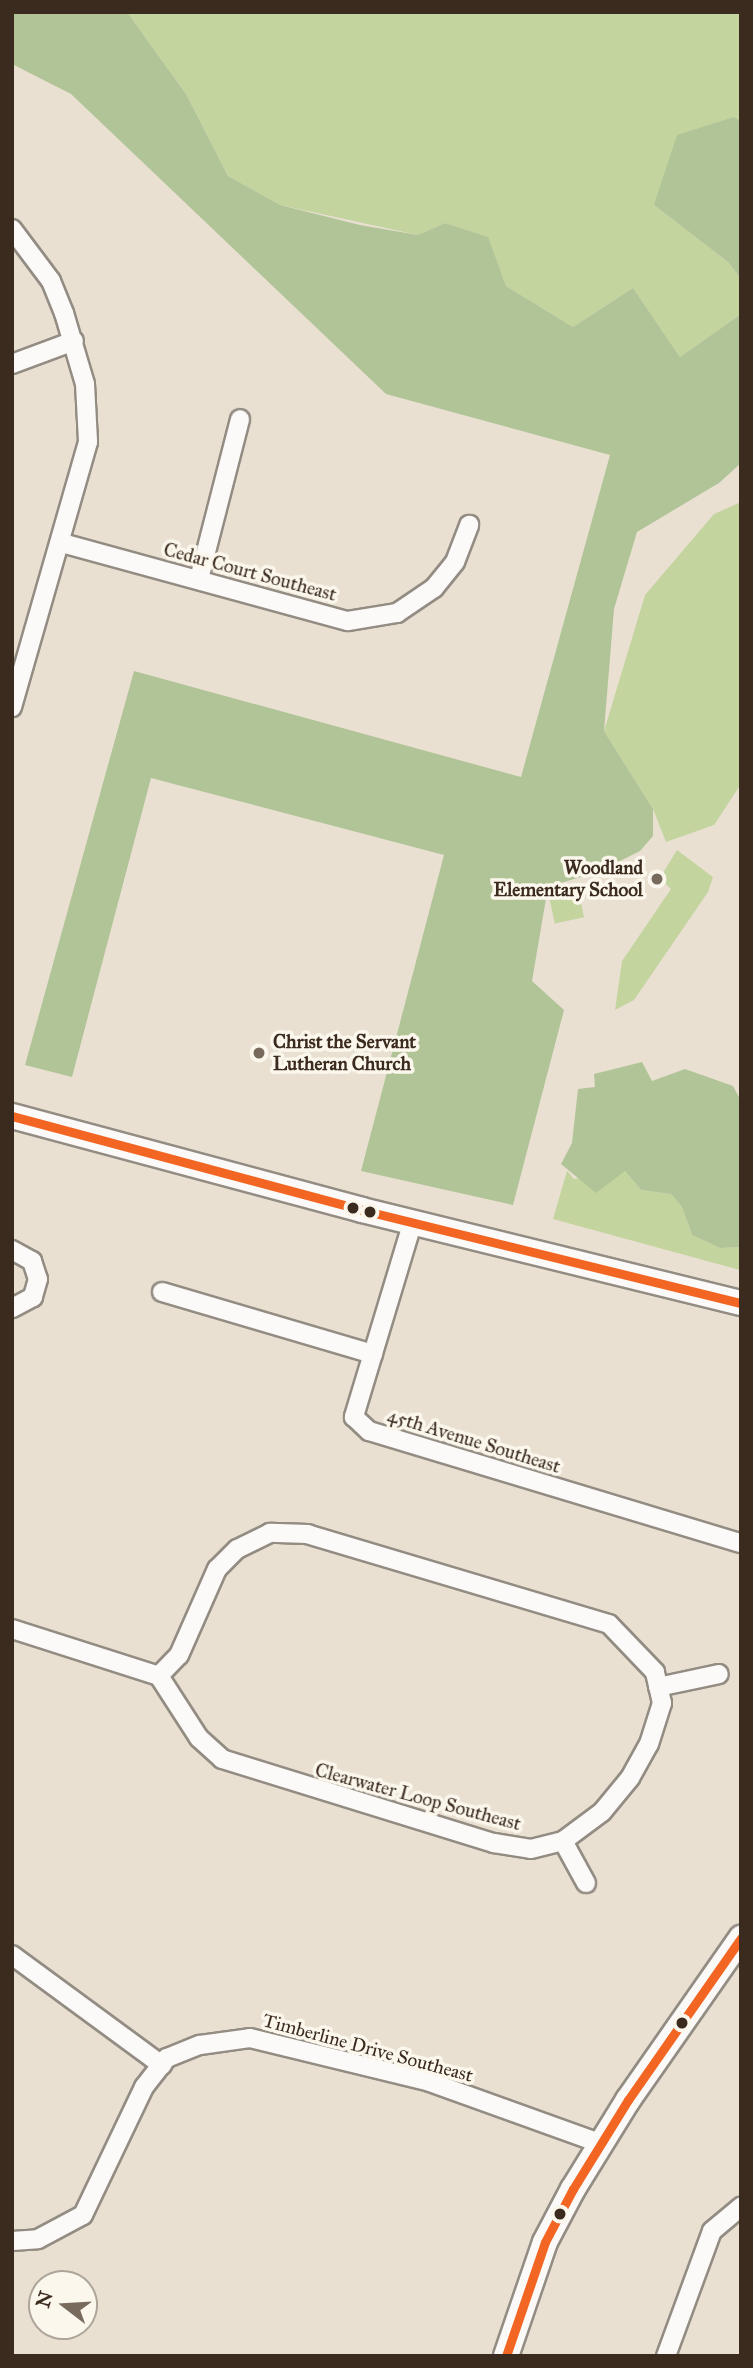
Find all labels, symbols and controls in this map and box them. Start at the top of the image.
street label: Cedar Court Southeast [161,538,339,606]
place label: Woodland Elementary School [494,857,643,901]
marker: Woodland Elementary School [649,871,665,887]
place label: Christ the Servant Lutheran Church [273,1031,416,1075]
marker: Christ the Servant Lutheran Church [251,1045,267,1061]
unlabelled marker [346,1201,360,1215]
unlabelled marker [363,1205,377,1219]
street label: 45th Avenue Southeast [385,1404,563,1478]
street label: Clearwater Loop Southeast [313,1759,523,1835]
street label: Timberline Drive Southeast [260,2009,476,2087]
unlabelled marker [675,2016,689,2030]
unlabelled marker [553,2207,567,2221]
north arrow [28,2270,98,2340]
text: N [31,2288,58,2310]

